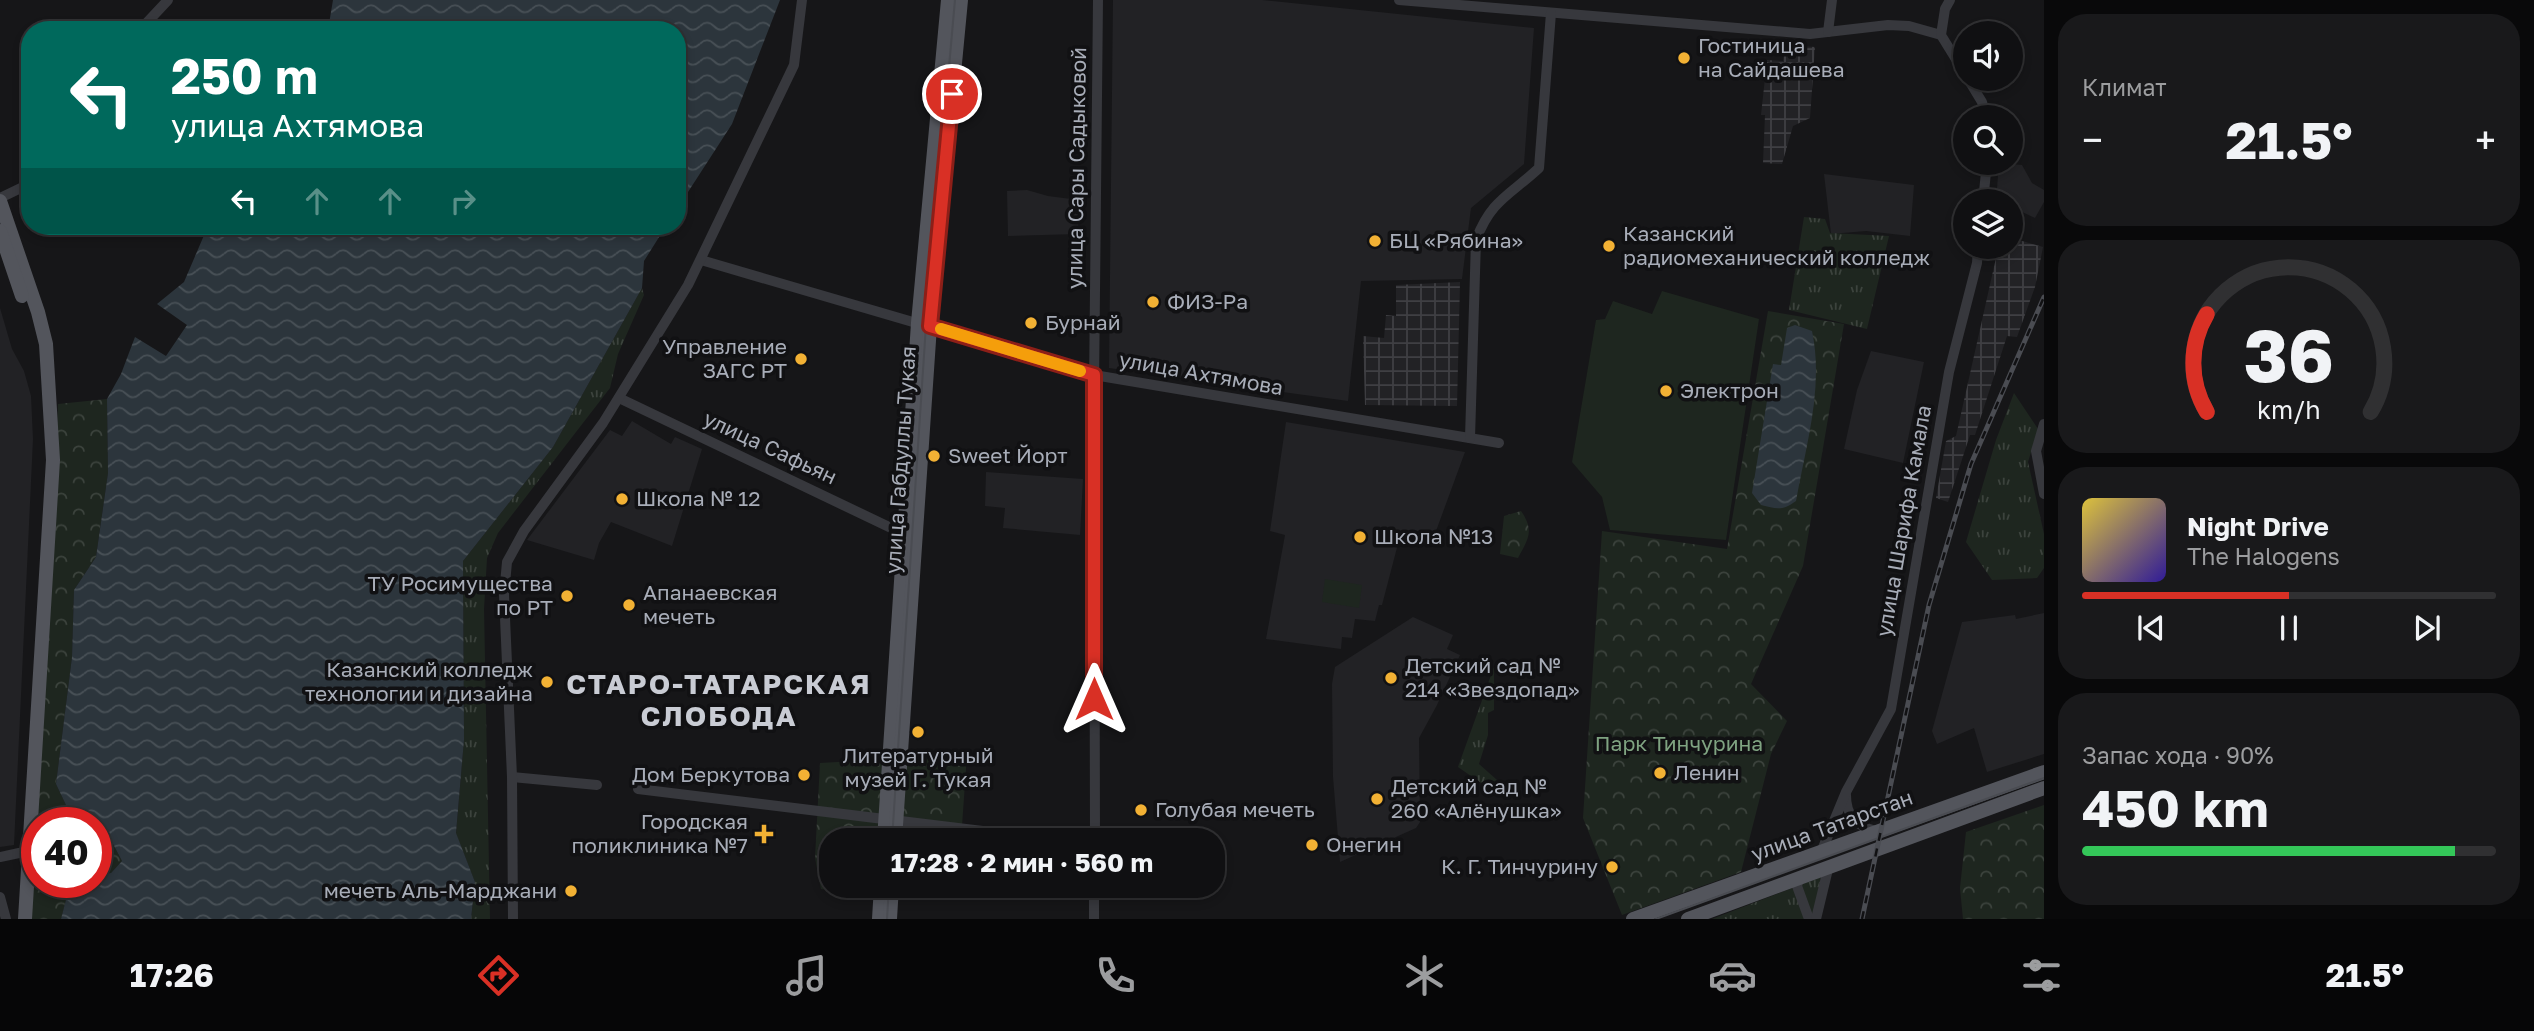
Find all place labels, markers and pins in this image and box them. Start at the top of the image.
place label: Гостиница на Сайдашева [1698,32,1845,82]
marker: Гостиница на Сайдашева [1676,50,1692,66]
pin [922,64,982,124]
place label: Казанский радиомеханический колледж [1623,220,1930,270]
place label: БЦ «Рябина» [1389,227,1523,253]
marker: БЦ «Рябина» [1367,233,1383,249]
marker: Казанский радиомеханический колледж [1601,238,1617,254]
place label: ФИЗ-Ра [1167,288,1248,314]
marker: ФИЗ-Ра [1145,294,1161,310]
place label: Бурнай [1045,309,1121,335]
marker: Бурнай [1023,315,1039,331]
place label: Управление ЗАГС РТ [662,333,787,383]
marker: Управление ЗАГС РТ [793,351,809,367]
place label: Электрон [1680,377,1779,403]
marker: Электрон [1658,383,1674,399]
place label: Sweet Йорт [948,442,1068,468]
marker: Sweet Йорт [926,448,942,464]
place label: Школа № 12 [636,485,760,511]
marker: Школа № 12 [614,491,630,507]
place label: Школа №13 [1374,523,1493,549]
marker: Школа №13 [1352,529,1368,545]
place label: ТУ Росимущества по РТ [367,570,553,620]
place label: Апанаевская мечеть [643,579,777,629]
marker: ТУ Росимущества по РТ [559,588,575,604]
marker: Апанаевская мечеть [621,597,637,613]
place label: Детский сад № 214 «Звездопад» [1405,652,1580,702]
place label: Казанский колледж технологии и дизайна [305,656,533,706]
marker: Детский сад № 214 «Звездопад» [1383,670,1399,686]
marker: Казанский колледж технологии и дизайна [539,674,555,690]
marker: Литературный музей Г. Тукая [910,724,926,740]
place label: Литературный музей Г. Тукая [843,742,994,792]
place label: Ленин [1674,759,1740,785]
place label: Дом Беркутова [632,761,790,787]
marker: Ленин [1652,765,1668,781]
marker: Дом Беркутова [796,767,812,783]
place label: Детский сад № 260 «Алёнушка» [1391,773,1562,823]
marker: Детский сад № 260 «Алёнушка» [1369,791,1385,807]
place label: Голубая мечеть [1155,796,1315,822]
marker: Голубая мечеть [1133,802,1149,818]
place label: Городская поликлиника №7 [572,808,748,858]
marker: Городская поликлиника №7 [754,824,774,844]
place label: Онегин [1326,831,1402,857]
marker: Онегин [1304,837,1320,853]
place label: К. Г. Тинчурину [1441,853,1598,879]
marker: К. Г. Тинчурину [1604,859,1620,875]
place label: мечеть Аль-Марджани [324,877,557,903]
marker: мечеть Аль-Марджани [563,883,579,899]

